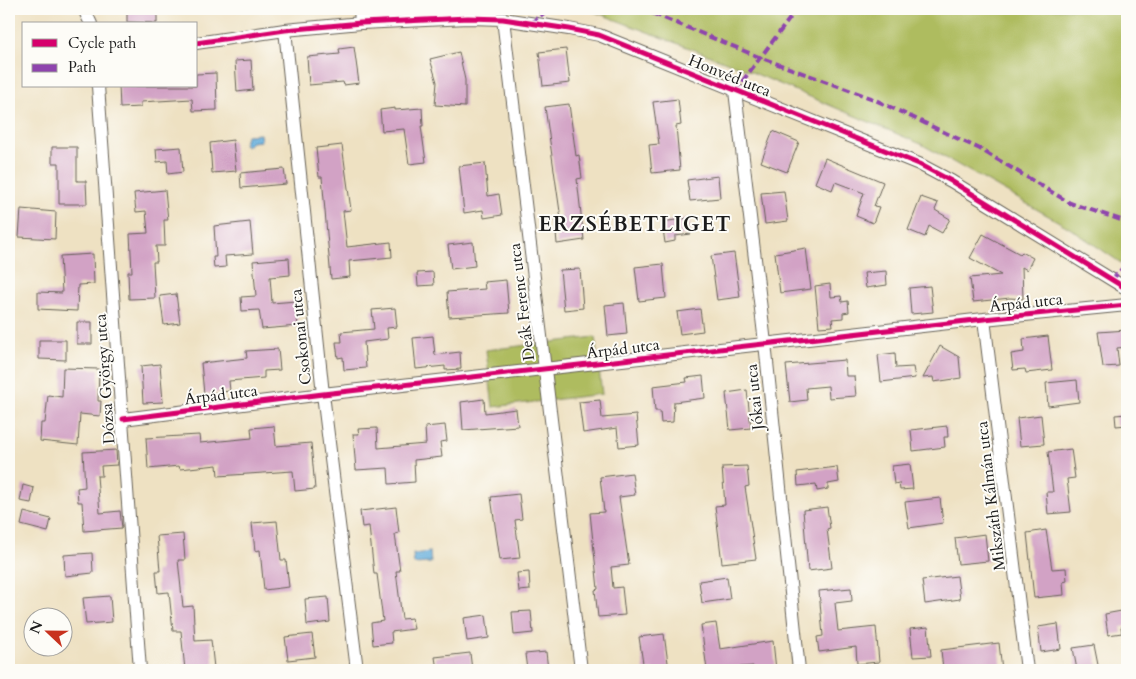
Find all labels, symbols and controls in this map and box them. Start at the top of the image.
legend [22,22,198,88]
text: Cycle path [68,33,137,53]
street label: Honvéd utca [685,49,774,103]
text: Path [68,57,97,77]
district label: ERZSÉBETLIGET [538,210,732,239]
street label: Deák Ferenc utca [504,242,540,362]
street label: Csokonai utca [285,288,317,386]
street label: Árpád utca [988,288,1064,318]
street label: Dózsa György utca [89,313,121,445]
street label: Árpád utca [585,334,661,364]
street label: Jókai utca [741,363,770,433]
street label: Árpád utca [183,380,259,410]
street label: Mikszáth Kálmán utca [971,420,1011,572]
north arrow [22,606,72,656]
text: N [25,618,47,637]

